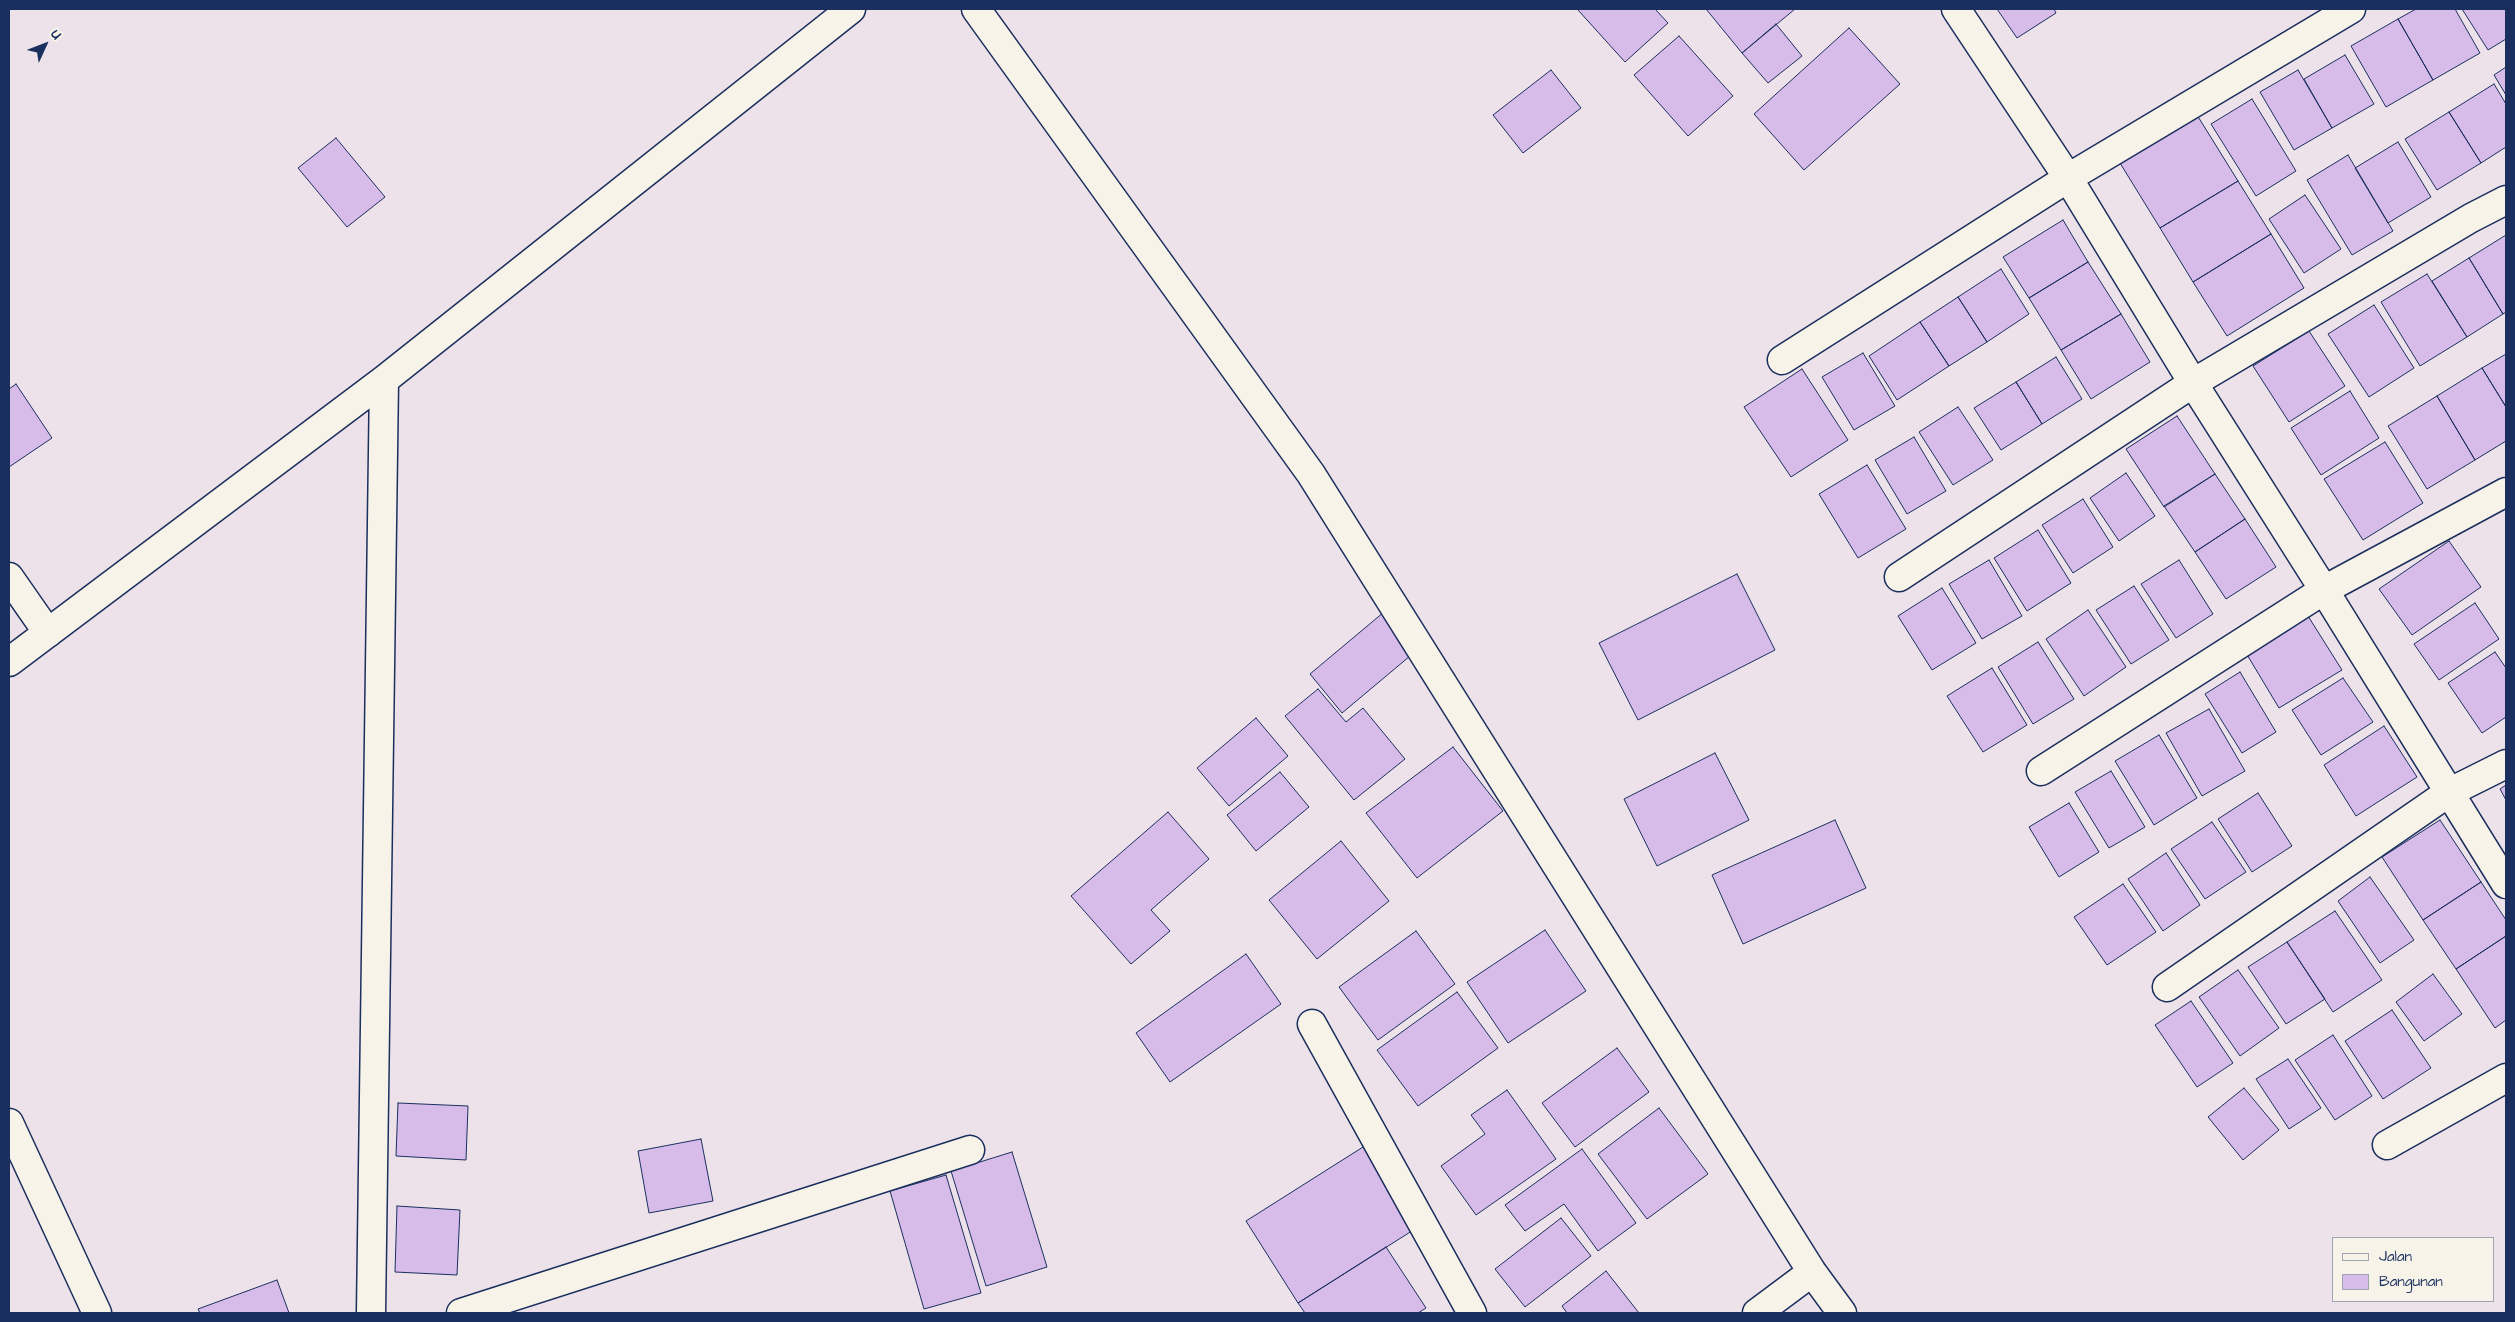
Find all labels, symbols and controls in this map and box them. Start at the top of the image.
north arrow [20,20,70,70]
text: U [46,25,66,44]
legend [2332,1237,2495,1302]
text: Jalan [2379,1246,2412,1267]
text: Bangunan [2379,1271,2443,1292]

